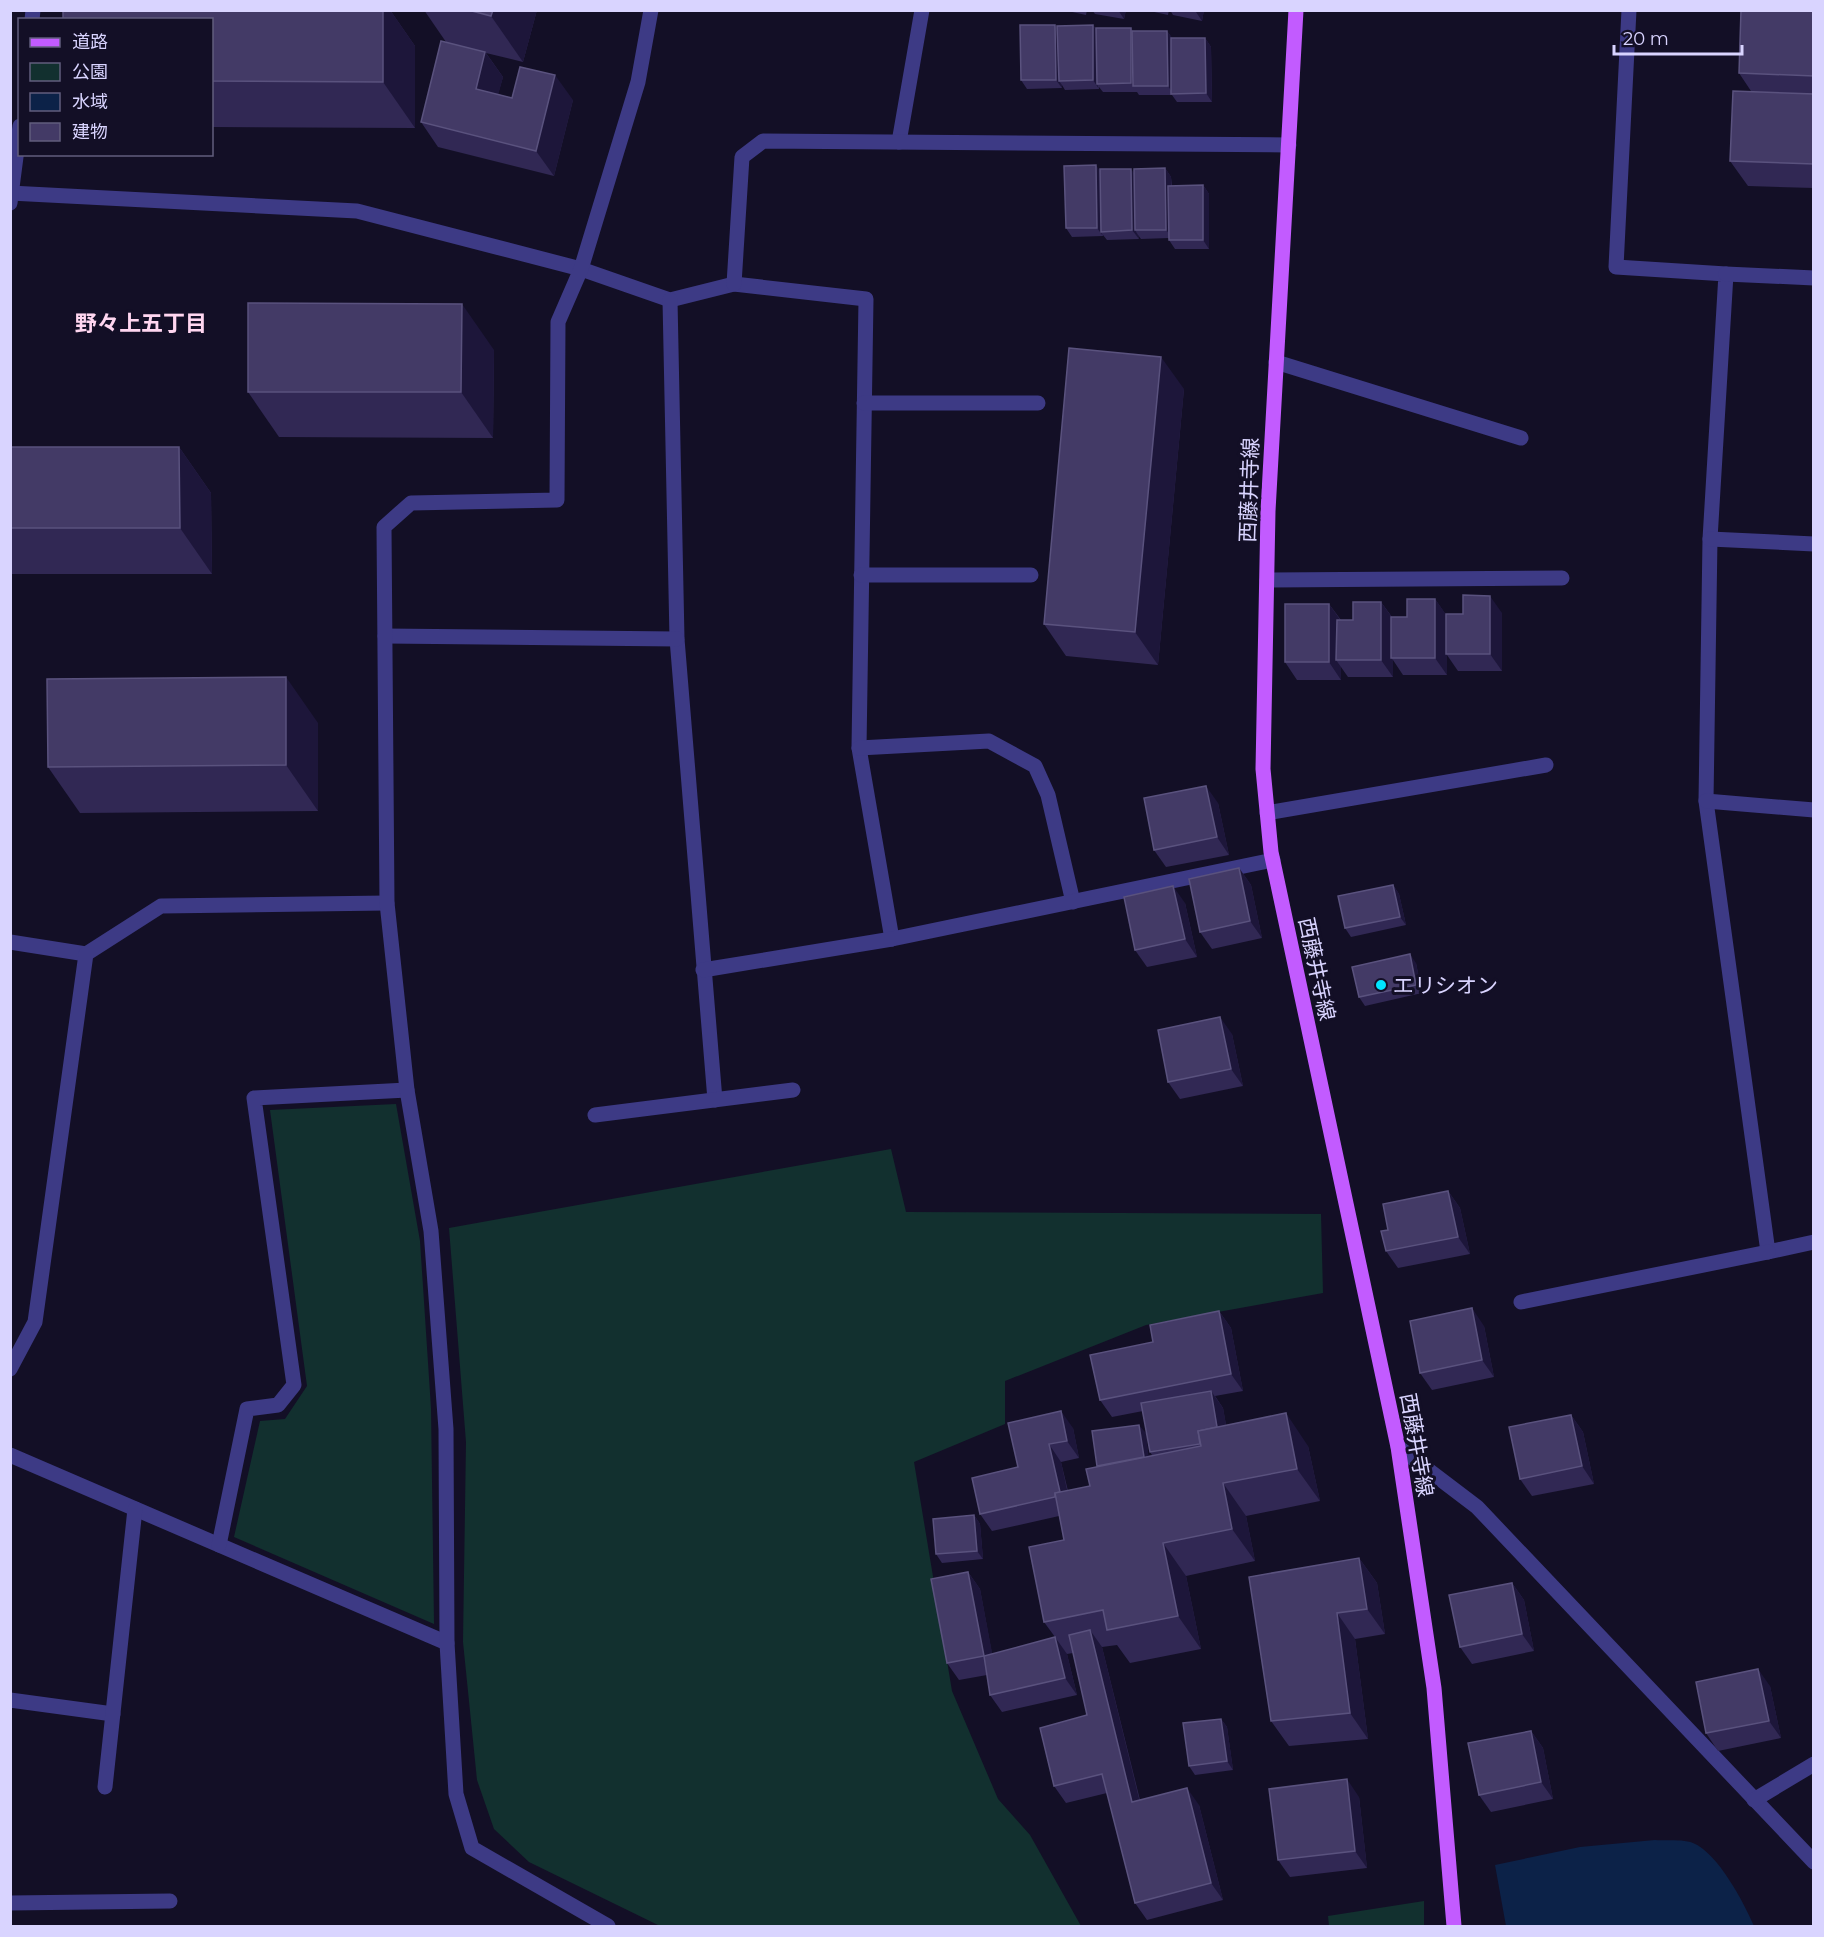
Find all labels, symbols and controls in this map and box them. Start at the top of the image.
legend [18,18,213,156]
scale bar [1614,18,1742,56]
text: 20 m [1623,28,1669,50]
text: 道路 [72,31,108,53]
text: 公園 [72,61,108,83]
text: 水域 [72,91,108,113]
text: 建物 [72,121,108,143]
district label: 野々上五丁目 [75,310,207,337]
street label: 西藤井寺線 [1235,437,1263,543]
street label: 西藤井寺線 [1294,915,1340,1023]
place label: エリシオン [1393,973,1498,998]
marker: エリシオン [1374,978,1388,992]
street label: 西藤井寺線 [1396,1391,1438,1499]

